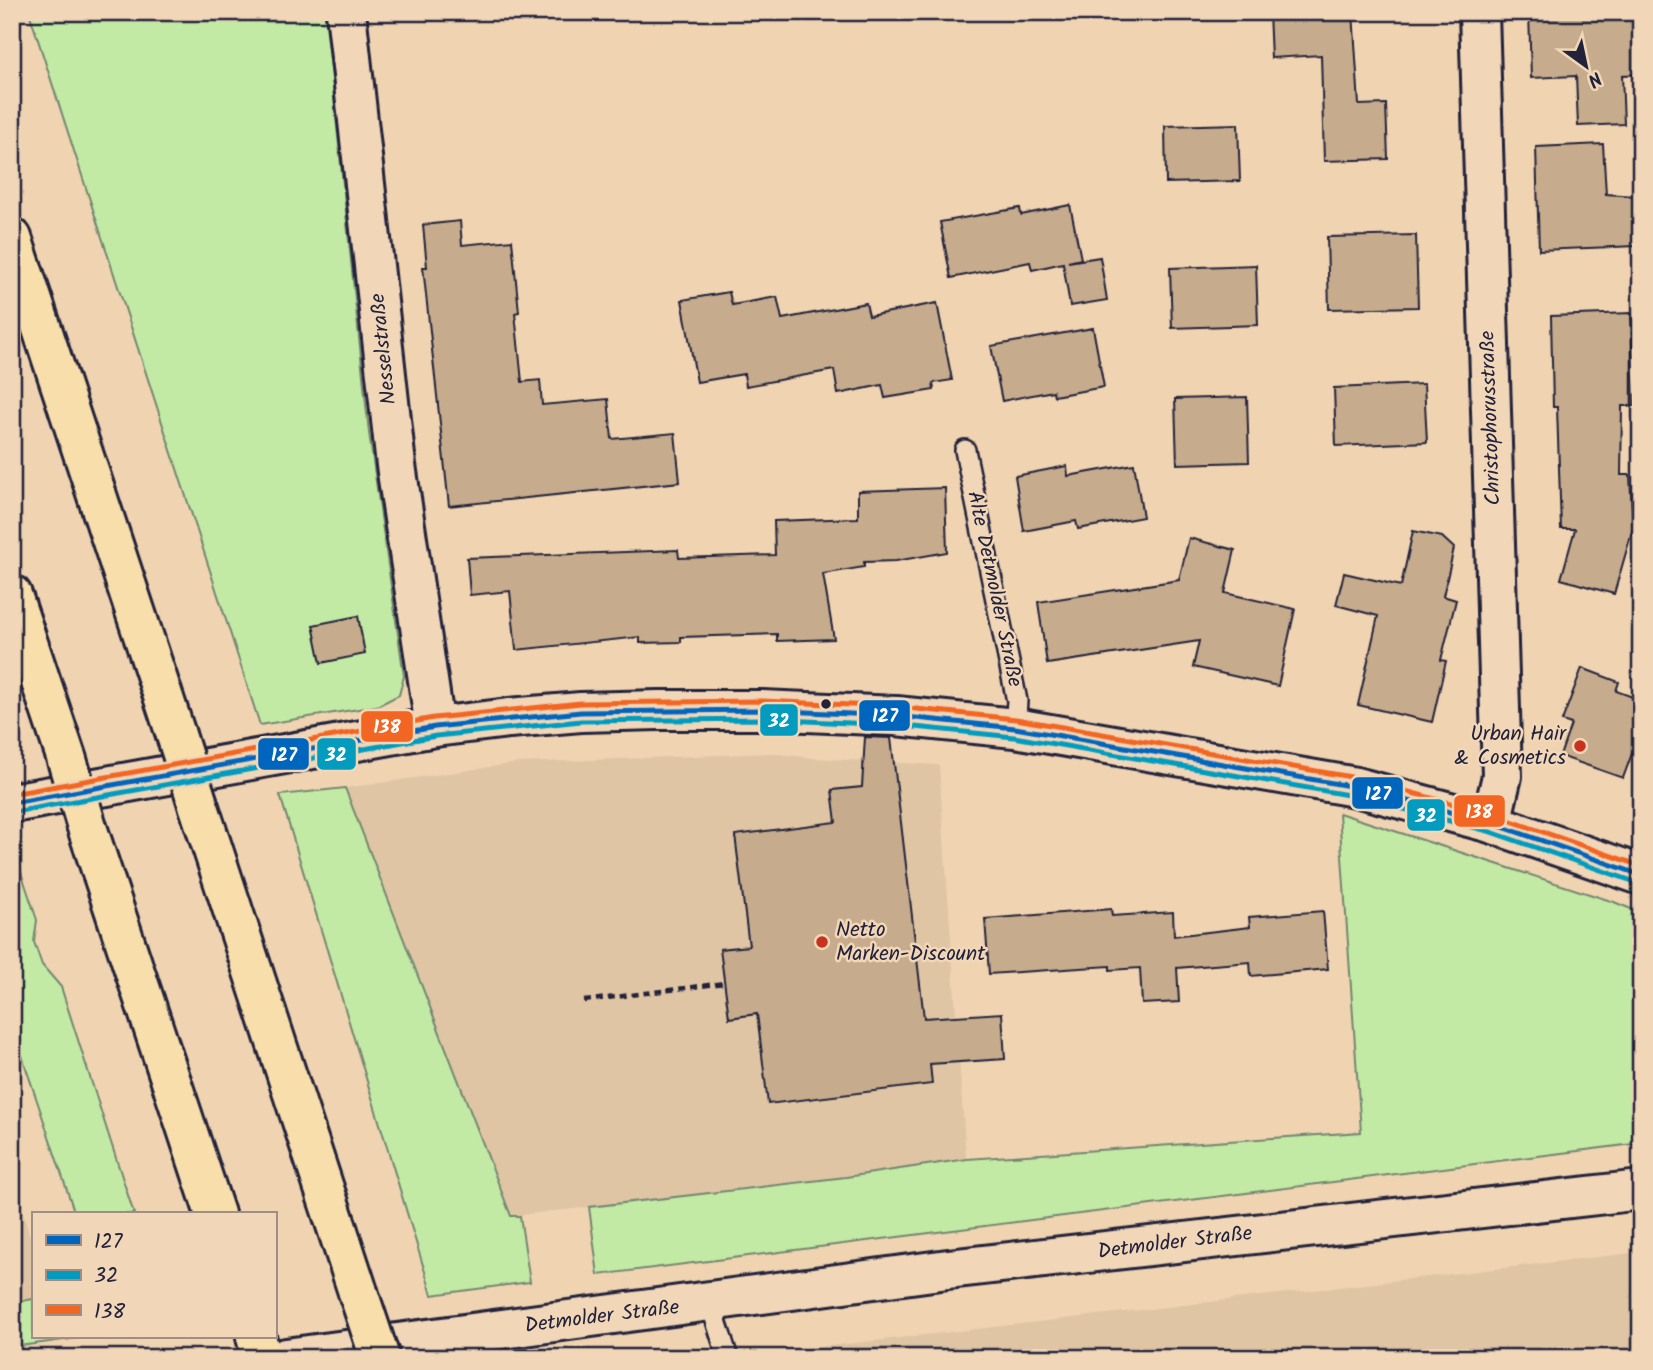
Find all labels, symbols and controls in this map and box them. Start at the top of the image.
north arrow [1552,32,1622,102]
text: N [1581,63,1607,94]
street label: Nesselstraße [362,291,406,406]
street label: Christophorusstraße [1471,330,1511,506]
street label: Alte Detmolder Straße [957,488,1031,691]
unlabelled marker [819,697,833,711]
line badge: 127 [858,699,911,732]
text: 127 [872,702,899,732]
line badge: 32 [759,703,799,737]
text: 32 [767,707,790,737]
line badge: 138 [360,710,414,743]
text: 138 [373,713,401,743]
place label: Urban Hair & Cosmetics [1454,718,1567,775]
line badge: 127 [257,737,310,771]
line badge: 32 [316,737,357,771]
marker: Urban Hair & Cosmetics [1572,738,1588,754]
text: 127 [271,741,298,771]
text: 32 [324,741,347,771]
line badge: 127 [1351,776,1404,810]
text: 127 [1365,780,1392,810]
line badge: 138 [1453,794,1506,828]
line badge: 32 [1406,798,1446,832]
text: 138 [1465,798,1493,828]
text: 32 [1414,802,1437,832]
place label: Netto Marken-Discount [836,914,986,971]
marker: Netto Marken-Discount [814,934,830,950]
legend [32,1212,276,1338]
street label: Detmolder Straße [1096,1217,1255,1269]
text: 127 [94,1226,124,1259]
text: 32 [94,1260,118,1293]
street label: Detmolder Straße [523,1291,682,1343]
text: 138 [94,1296,126,1329]

